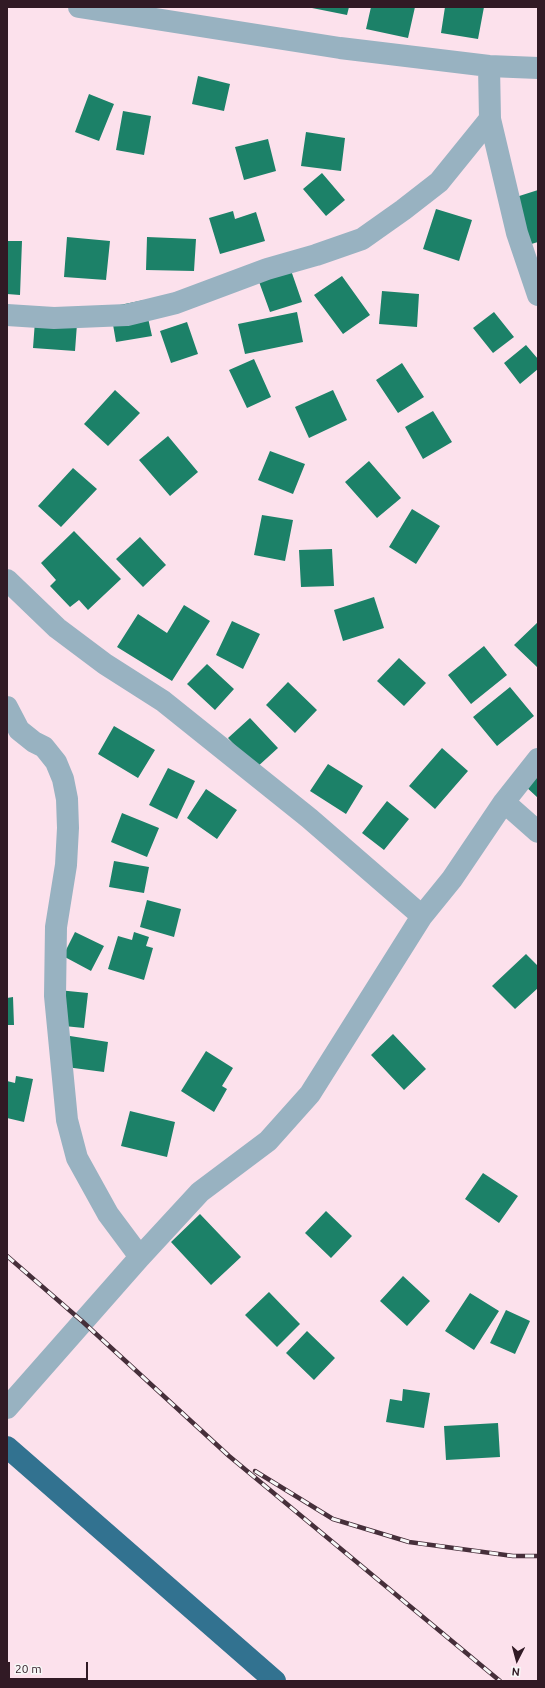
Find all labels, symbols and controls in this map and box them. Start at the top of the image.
north arrow [497,1640,537,1680]
scale bar [10,1654,90,1680]
text: 20 m [15,1662,42,1675]
text: N [511,1666,520,1678]

